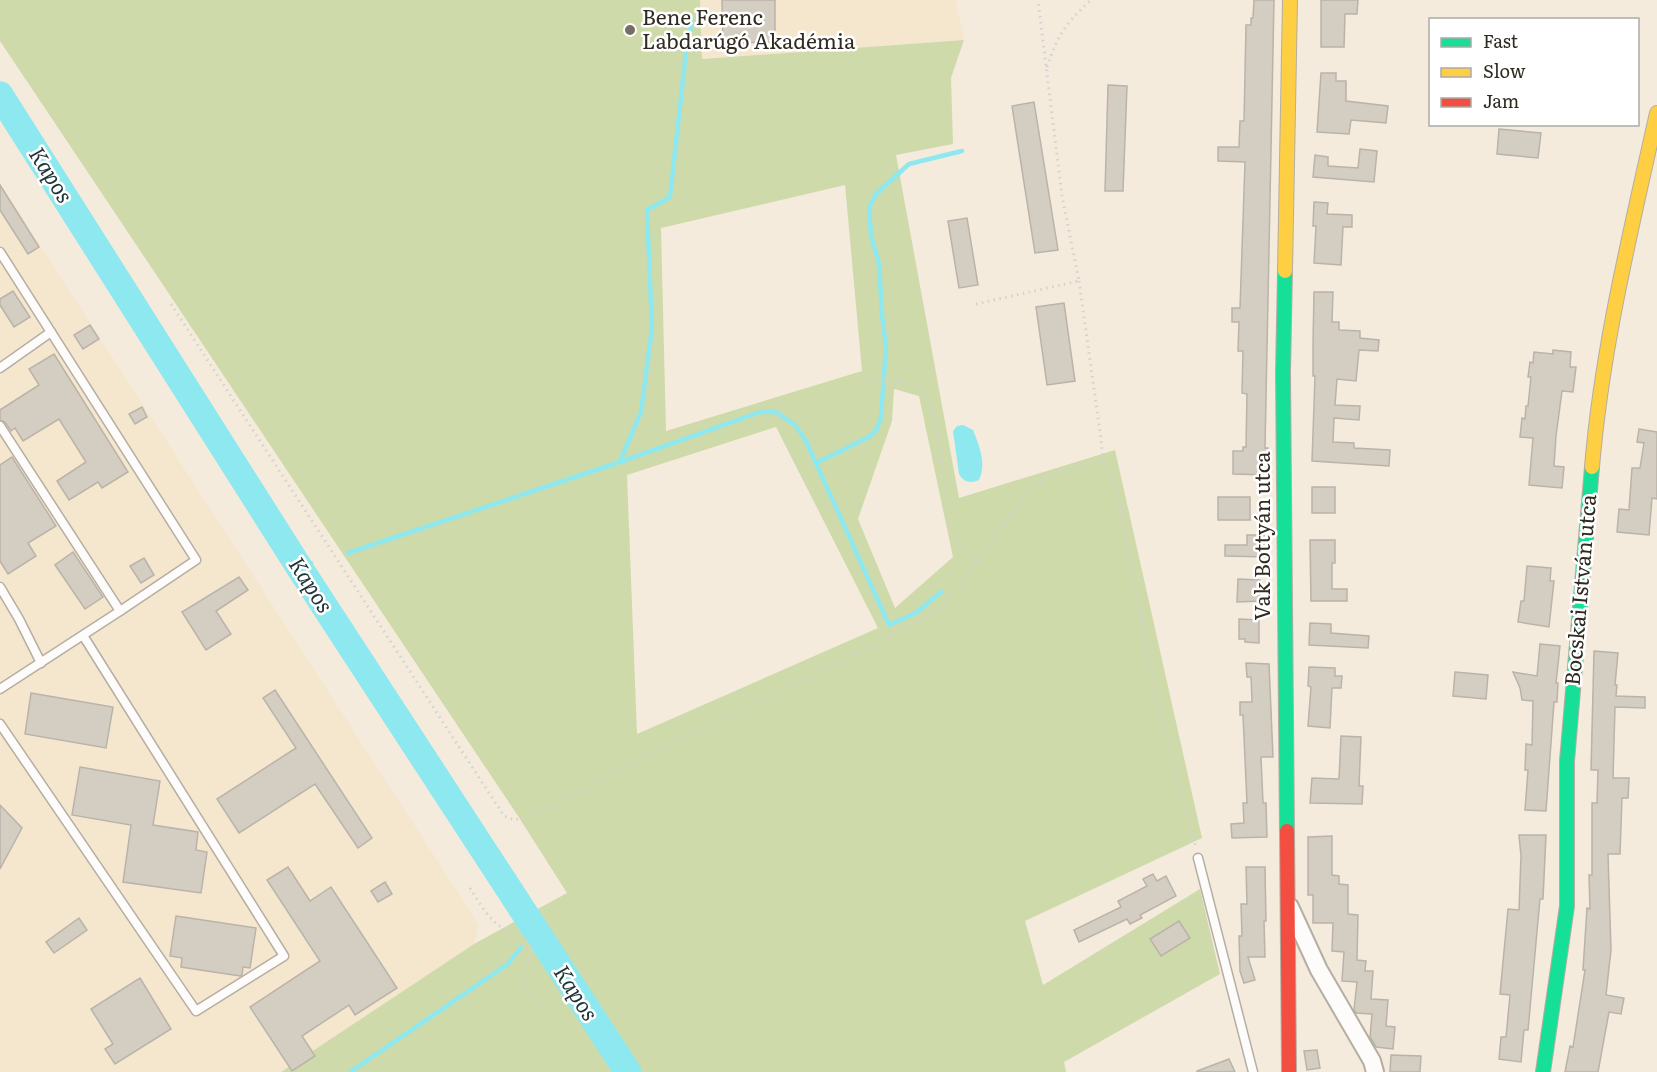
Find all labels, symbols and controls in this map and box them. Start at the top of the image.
place label: Bene Ferenc Labdarúgó Akadémia [642,0,856,55]
legend [1429,18,1639,126]
marker: Bene Ferenc Labdarúgó Akadémia [623,23,637,37]
text: Fast [1483,27,1519,54]
text: Slow [1483,57,1526,84]
text: Jam [1483,87,1519,114]
water label: Kapos [22,140,82,209]
street label: Vak Bottyán utca [1245,451,1276,620]
street label: Bocskai István utca [1555,492,1602,687]
water label: Kapos [282,550,343,619]
water label: Kapos [547,958,608,1027]

